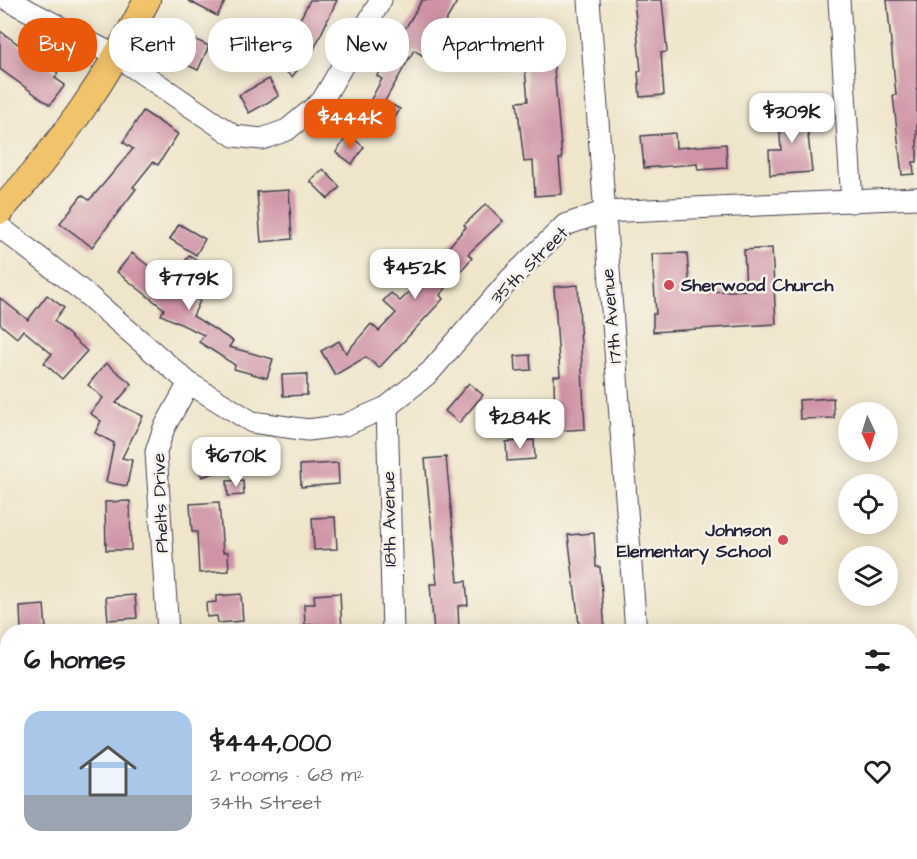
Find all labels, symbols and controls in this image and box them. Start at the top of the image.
chip: Buy [18,18,97,72]
chip: Rent [109,18,196,72]
chip: Filters [208,18,313,72]
chip: New [325,18,409,72]
chip: Apartment [421,18,566,72]
pin: $309K [750,93,834,144]
text: $309K [763,98,821,126]
pin: $444K [308,99,392,150]
text: $444K [318,104,382,132]
street label: 35th Street [485,220,574,310]
pin: $452K [373,249,457,300]
text: $452K [384,254,446,282]
pin: $779K [147,260,231,311]
text: $779K [159,265,219,293]
street label: 17th Avenue [595,267,628,364]
place label: Sherwood Church [680,273,835,298]
marker: Sherwood Church [662,278,676,292]
pin: $284K [478,399,562,450]
north arrow [838,402,898,462]
map controls [838,402,898,606]
text: $284K [489,404,551,432]
pin: $670K [194,437,278,488]
text: $670K [206,442,266,470]
street label: Phelts Drive [146,452,175,553]
street label: 18th Avenue [376,471,403,567]
button: locate [838,474,898,534]
place label: Johnson Elementary School [617,518,771,565]
marker: Johnson Elementary School [776,533,790,547]
button: layers [838,546,898,606]
text: 6 homes [24,642,126,678]
icon: filters [861,644,894,677]
text: $444,000 [210,725,331,761]
icon: home [72,735,144,807]
icon: heart [861,755,894,788]
text: 2 rooms · 68 m² [210,761,364,789]
text: 34th Street [210,789,321,817]

